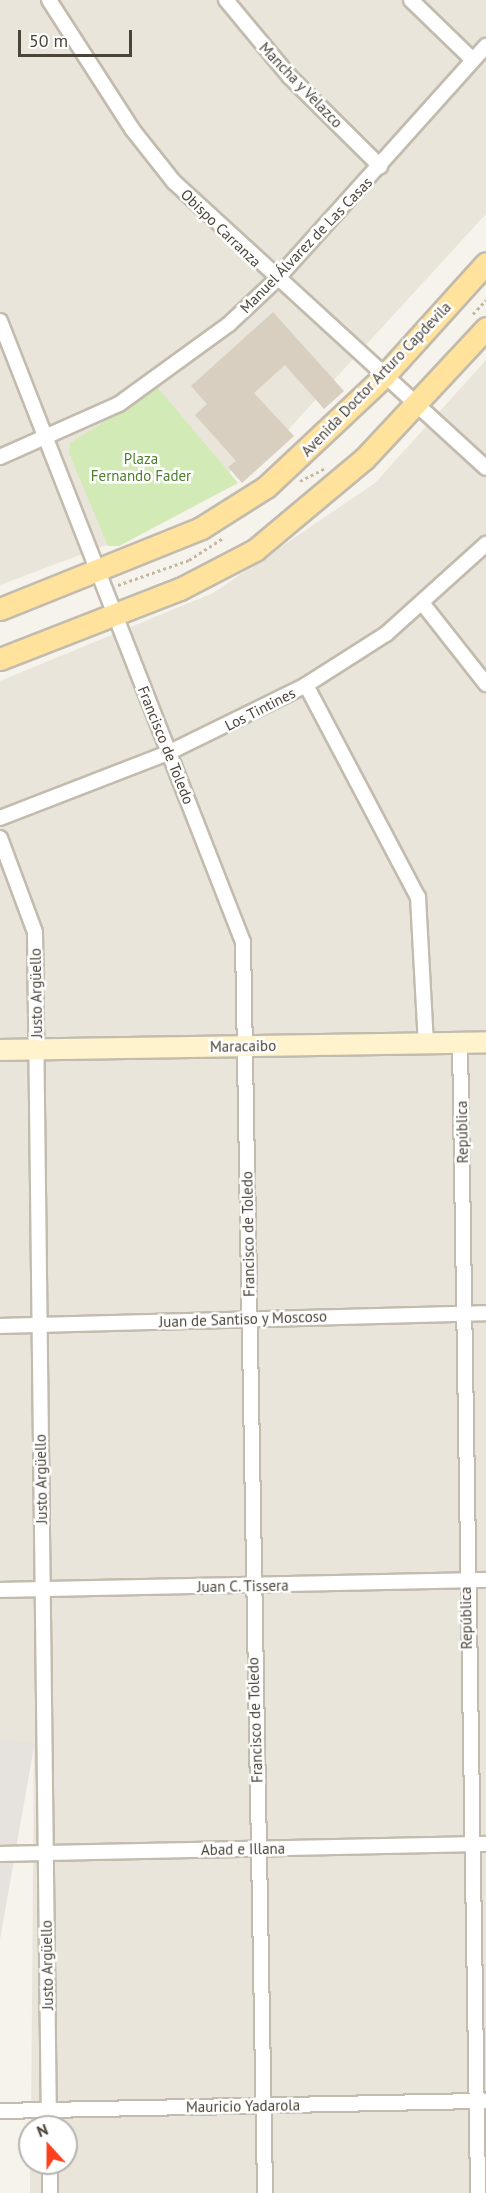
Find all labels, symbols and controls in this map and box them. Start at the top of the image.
scale bar [21,18,135,56]
text: 50 m [29,29,68,52]
street label: Mancha y Velazco [255,38,347,132]
street label: Manuel Álvarez de Las Casas [236,173,376,317]
street label: Obispo Carranza [177,185,265,271]
street label: Avenida Doctor Arturo Capdevila [297,298,455,460]
park label: Plaza Fernando Fader [91,449,191,484]
street label: Francisco de Toledo [134,683,198,807]
street label: Los Tintines [222,683,298,735]
street label: Justo Argüello [26,948,46,1038]
street label: Maracaibo [210,1036,276,1056]
street label: República [452,1100,472,1164]
street label: Francisco de Toledo [238,1171,258,1297]
street label: Juan de Santiso y Moscoso [158,1307,328,1331]
street label: Justo Argüello [31,1434,51,1524]
street label: Juan C. Tissera [196,1576,290,1596]
street label: República [456,1586,476,1650]
street label: Francisco de Toledo [244,1657,266,1783]
street label: Abad e Illana [201,1839,285,1859]
street label: Justo Argüello [37,1920,57,2010]
street label: Mauricio Yadarola [186,2096,300,2116]
north arrow [18,2115,78,2175]
text: N [34,2119,51,2141]

